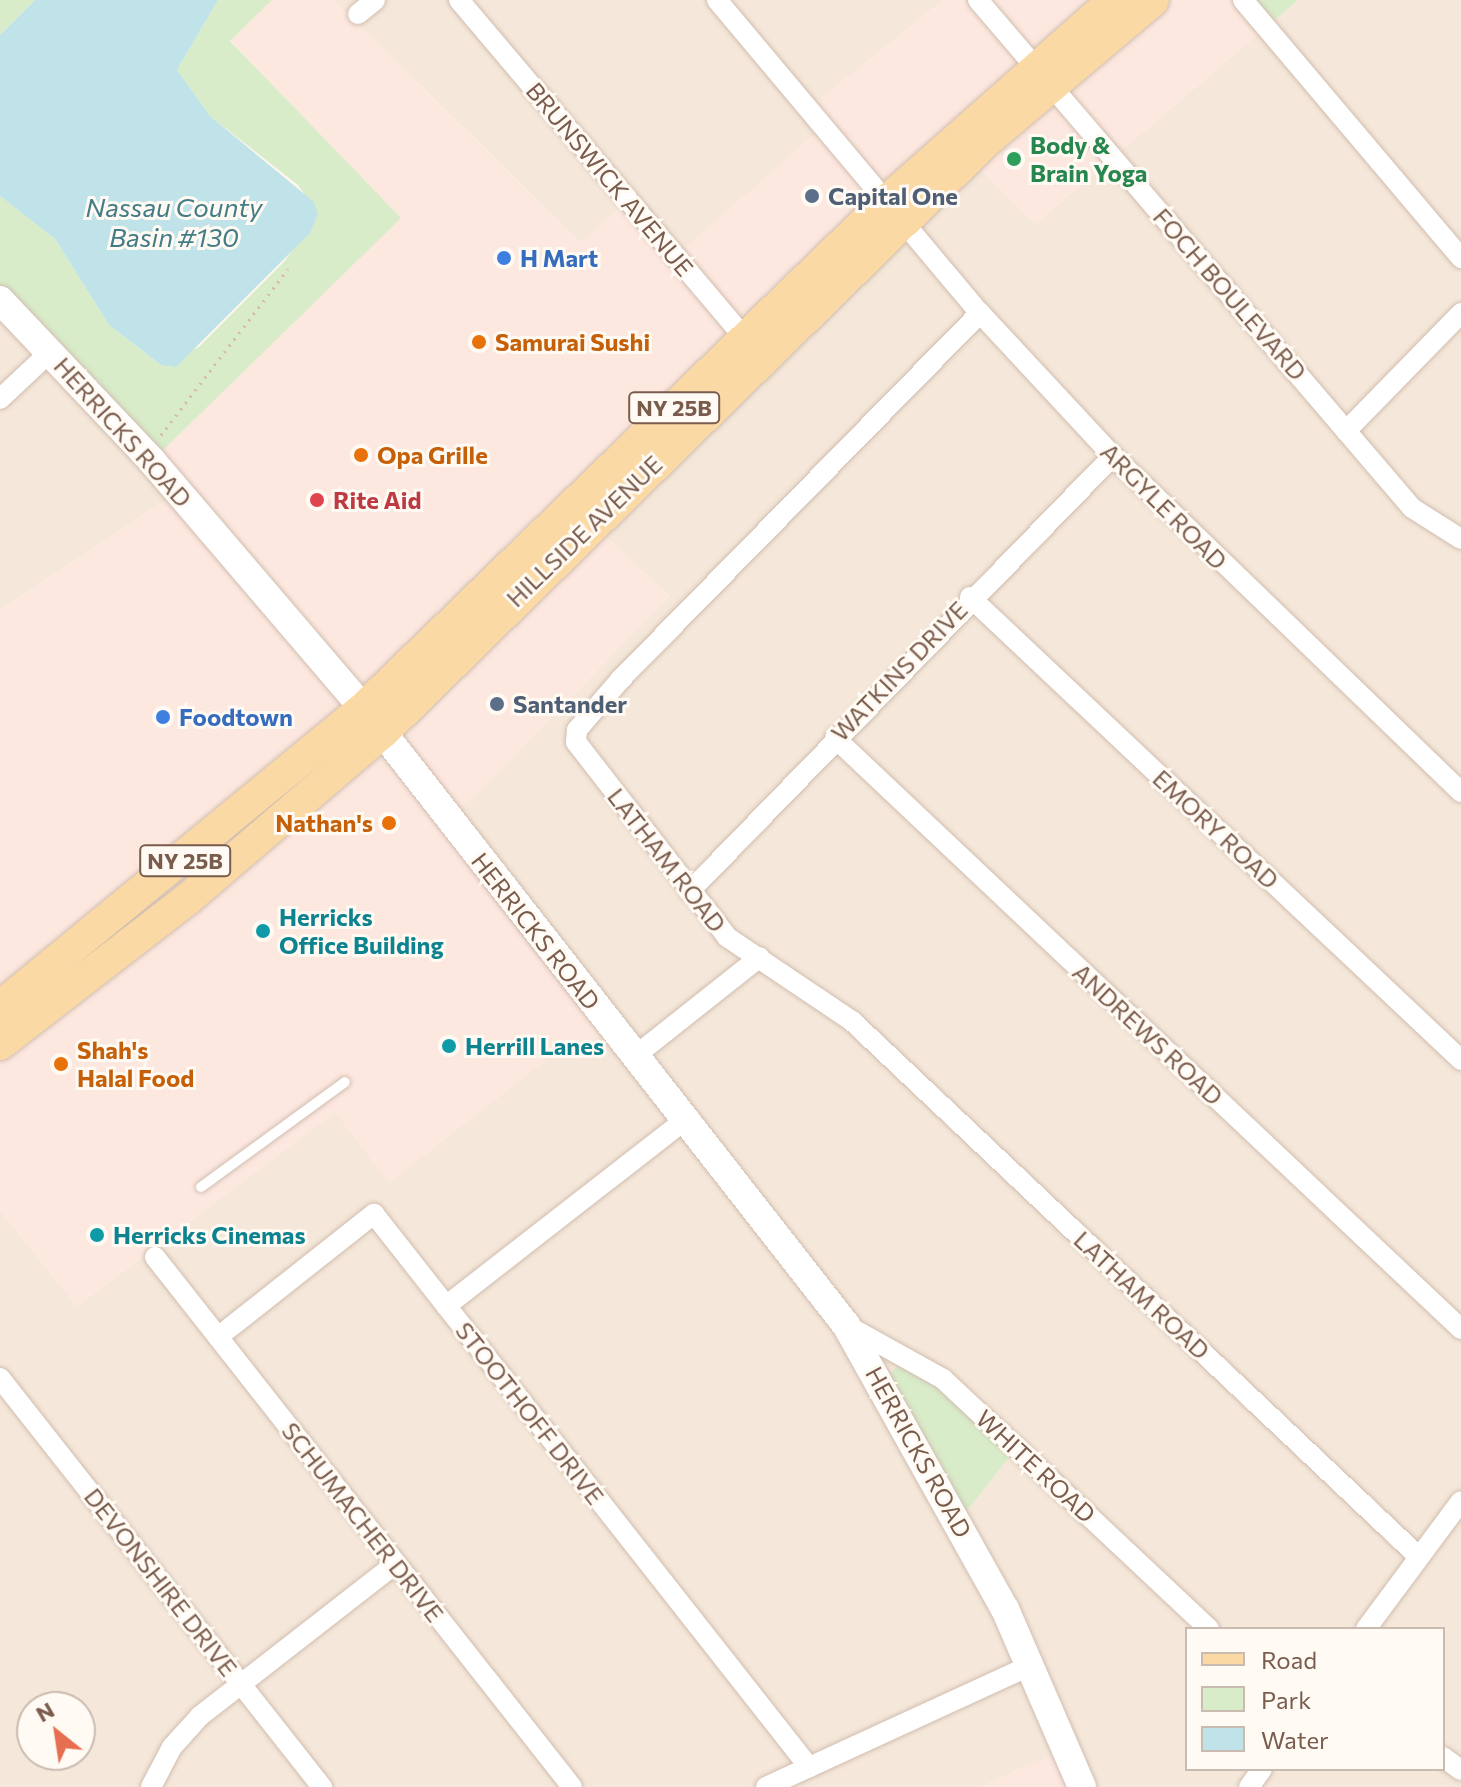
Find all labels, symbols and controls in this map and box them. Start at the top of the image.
street label: BRUNSWICK AVENUE [521,76,699,282]
place label: Body & Brain Yoga [1030,131,1147,187]
marker: Body & Brain Yoga [1005,150,1023,168]
place label: Capital One [828,182,958,210]
marker: Capital One [803,187,821,205]
water label: Nassau County Basin #130 [86,191,262,252]
street label: FOCH BOULEVARD [1148,202,1312,386]
place label: H Mart [520,244,598,272]
marker: H Mart [495,249,513,267]
place label: Samurai Sushi [495,328,650,356]
marker: Samurai Sushi [470,333,488,351]
street label: HERRICKS ROAD [48,351,198,513]
road number: NY 25B [628,390,720,426]
street label: ARGYLE ROAD [1095,437,1233,575]
place label: Opa Grille [377,441,488,469]
marker: Opa Grille [352,446,370,464]
street label: HILLSIDE AVENUE [500,449,668,613]
place label: Rite Aid [333,486,422,514]
marker: Rite Aid [308,491,326,509]
street label: WATKINS DRIVE [825,595,973,747]
place label: Santander [513,690,627,718]
marker: Santander [488,695,506,713]
place label: Foodtown [179,703,293,731]
marker: Foodtown [154,708,172,726]
street label: EMORY ROAD [1147,764,1285,894]
street label: LATHAM ROAD [602,782,732,938]
place label: Nathan's [275,809,373,837]
marker: Nathan's [380,814,398,832]
road number: NY 25B [139,843,231,879]
street label: HERRICKS ROAD [466,847,606,1015]
place label: Herricks Office Building [279,903,444,959]
marker: Herricks Office Building [254,922,272,940]
street label: ANDREWS ROAD [1067,957,1229,1111]
place label: Herrill Lanes [465,1032,604,1060]
place label: Shah's Halal Food [77,1036,194,1092]
marker: Herrill Lanes [440,1037,458,1055]
marker: Shah's Halal Food [52,1055,70,1073]
place label: Herricks Cinemas [113,1221,306,1249]
street label: LATHAM ROAD [1068,1225,1216,1365]
marker: Herricks Cinemas [88,1226,106,1244]
street label: STOOTHOFF DRIVE [450,1316,610,1510]
street label: HERRICKS ROAD [860,1361,978,1543]
street label: WHITE ROAD [971,1404,1101,1528]
street label: SCHUMACHER DRIVE [276,1417,450,1627]
street label: DEVONSHIRE DRIVE [79,1482,243,1682]
legend [1185,1627,1445,1771]
text: Road [1261,1645,1317,1674]
text: Park [1261,1685,1311,1714]
north arrow [16,1691,96,1771]
text: N [31,1696,59,1727]
text: Water [1261,1725,1329,1754]

